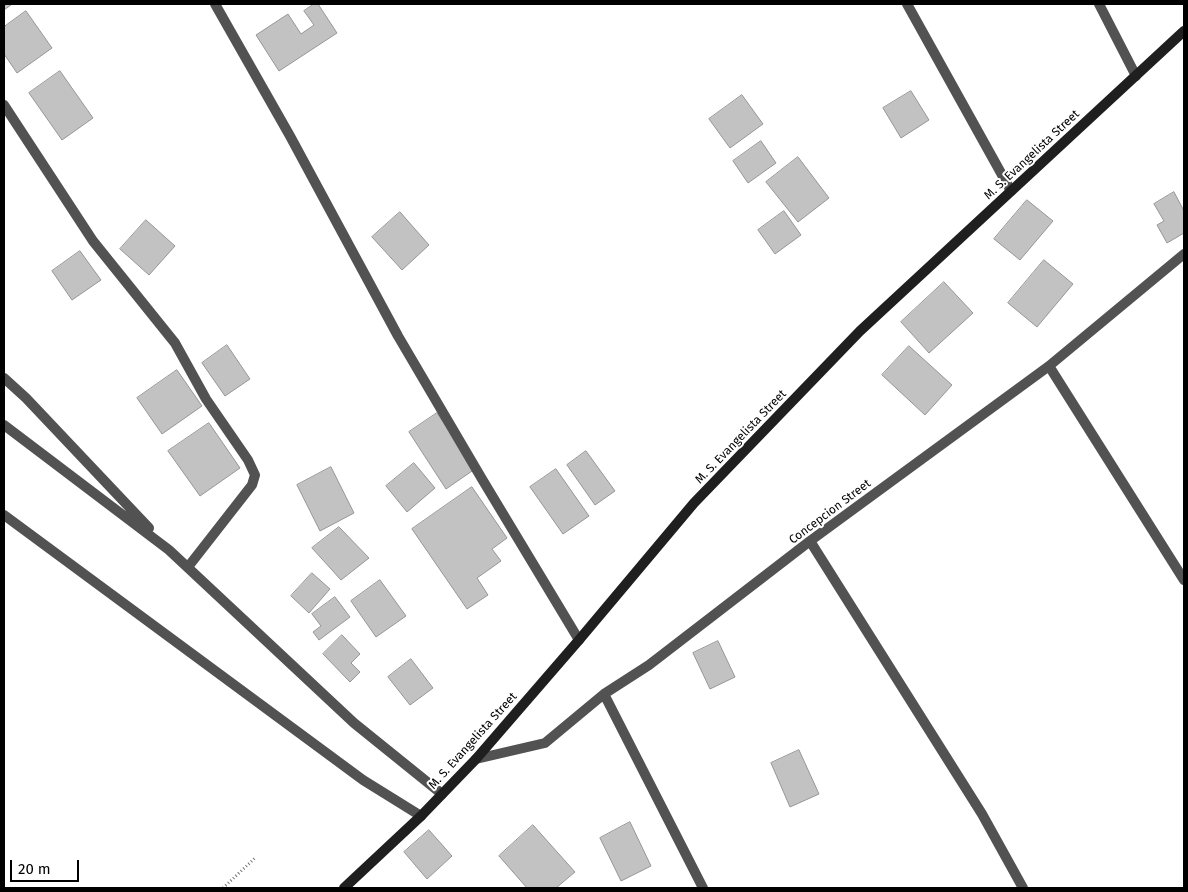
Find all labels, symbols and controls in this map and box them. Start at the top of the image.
street label: M. S. Evangelista Street [981,107,1083,203]
street label: M. S. Evangelista Street [692,387,790,487]
street label: Concepcion Street [786,477,874,547]
street label: M. S. Evangelista Street [426,690,520,792]
scale bar [12,850,81,882]
text: 20 m [18,860,51,878]

